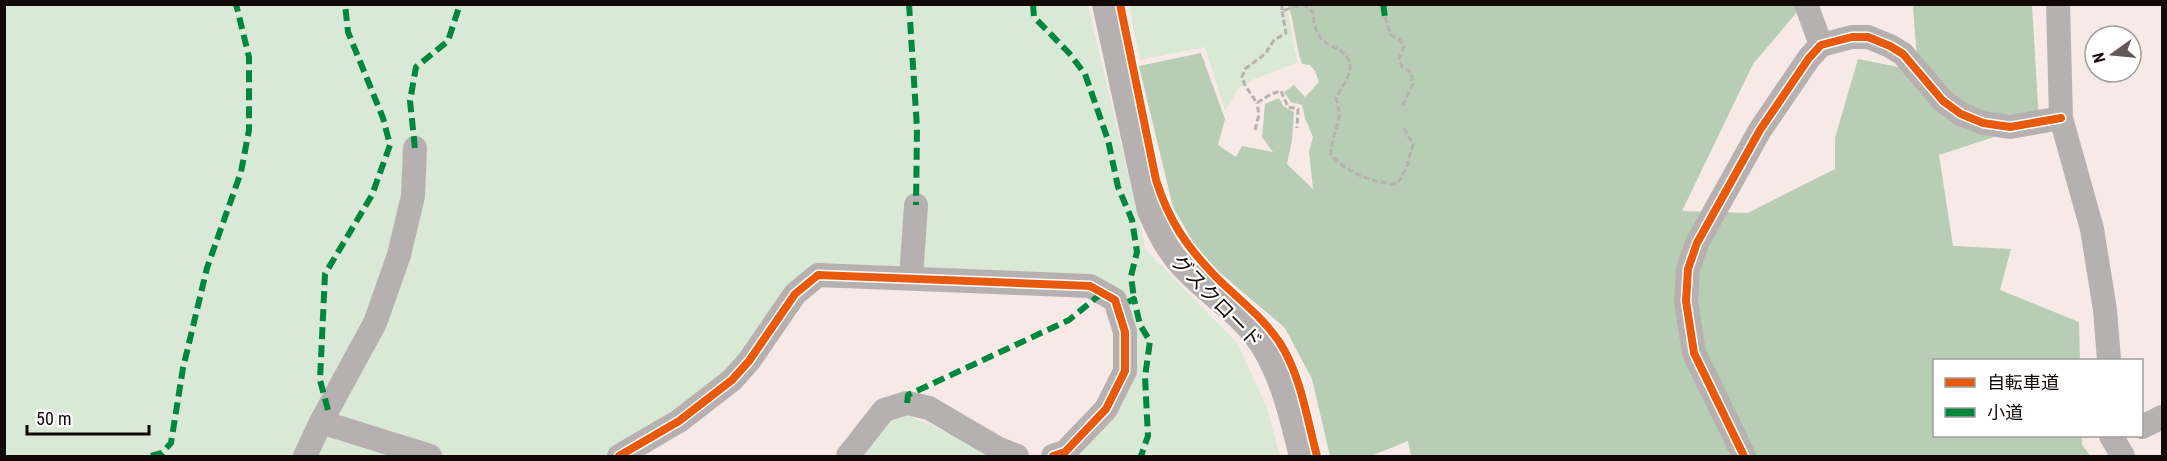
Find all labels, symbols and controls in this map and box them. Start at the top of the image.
north arrow [2083,24,2143,84]
text: N [2089,51,2109,65]
street label: グスクロード [1167,250,1267,352]
legend [1933,359,2143,437]
text: 自転車道 [1987,372,2059,393]
scale bar [27,398,148,436]
text: 小道 [1987,402,2023,423]
text: 50 m [36,408,71,429]

